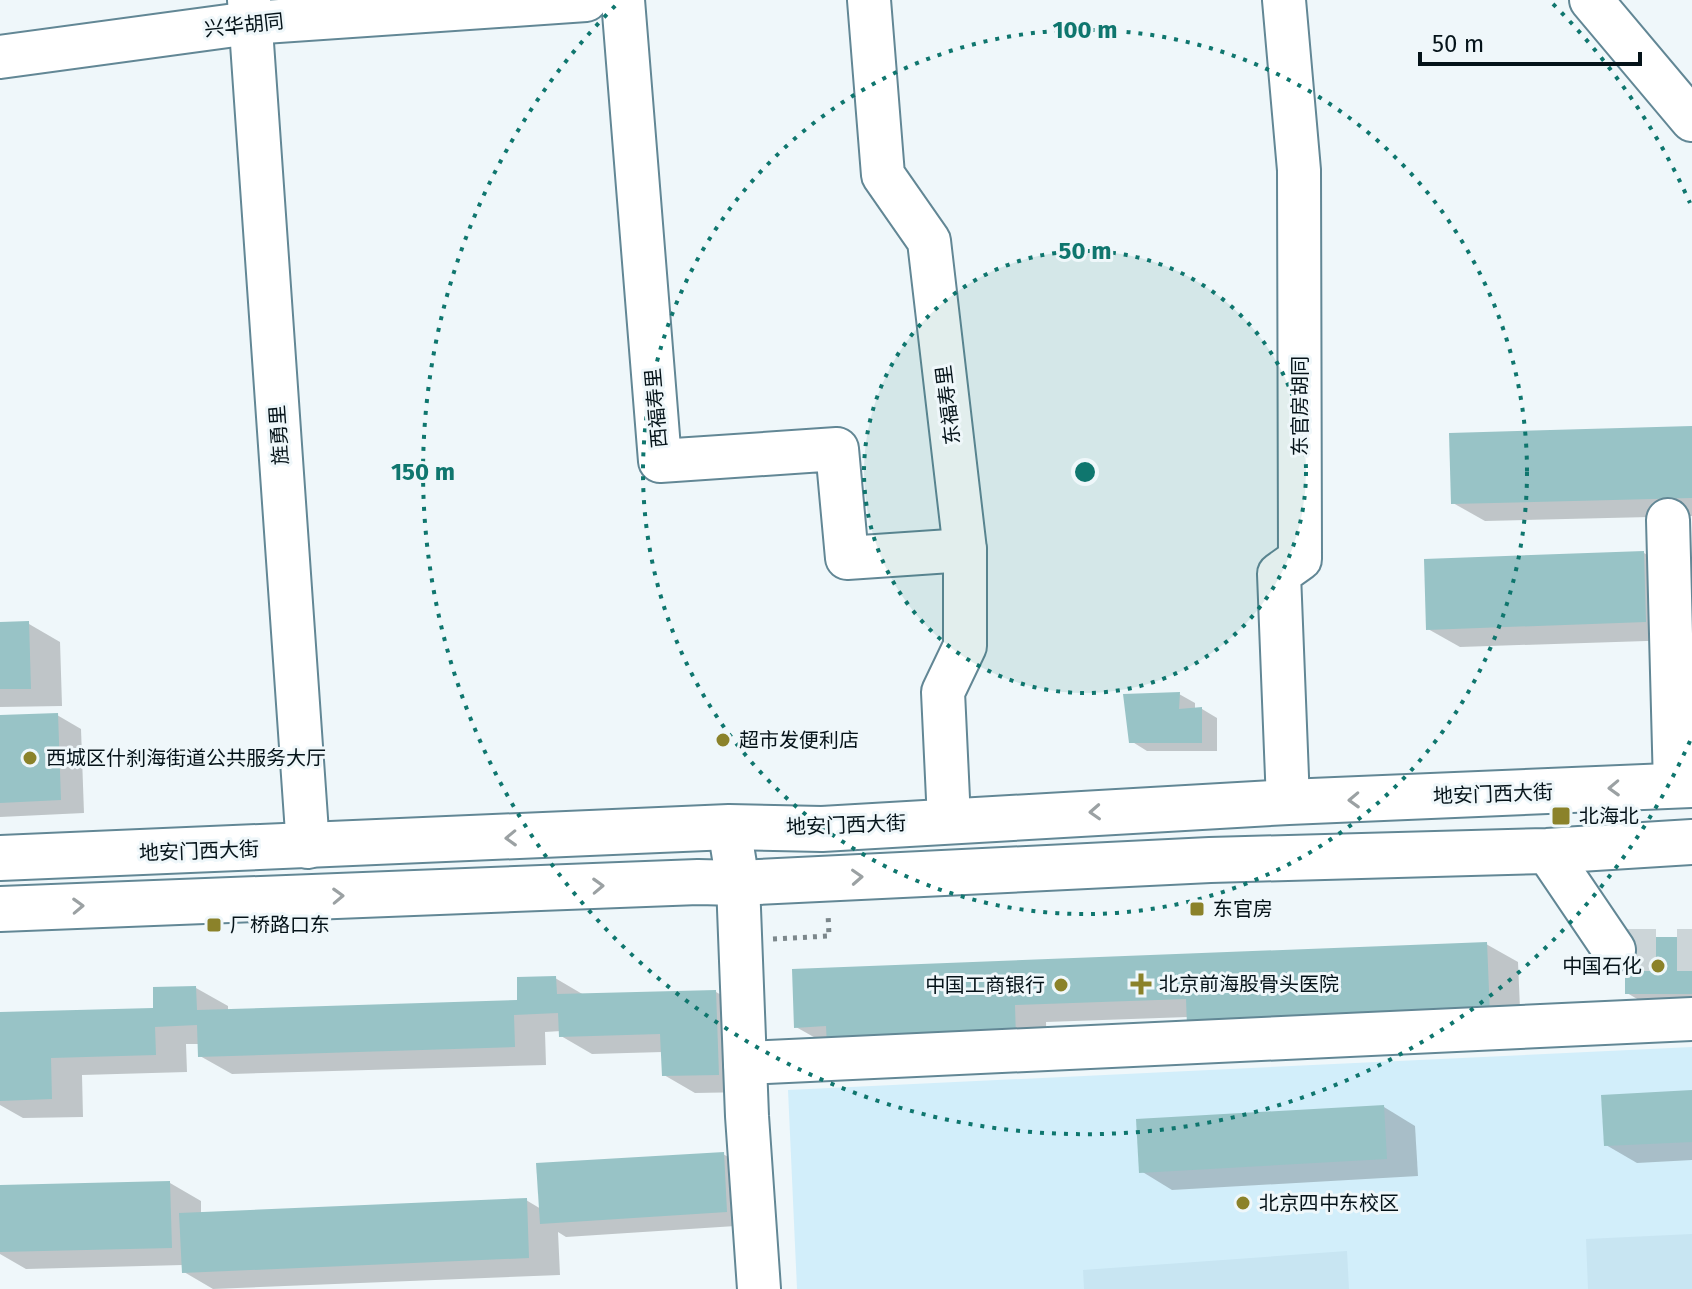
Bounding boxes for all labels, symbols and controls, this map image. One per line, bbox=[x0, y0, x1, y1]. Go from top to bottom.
street label: 兴华胡同 bbox=[203, 9, 285, 41]
text: 100 m bbox=[1052, 16, 1118, 44]
scale bar bbox=[1420, 16, 1640, 66]
text: 50 m bbox=[1432, 30, 1484, 58]
text: 50 m bbox=[1059, 237, 1111, 265]
street label: 东官房胡同 bbox=[1288, 356, 1312, 456]
street label: 东福寿里 bbox=[931, 364, 965, 446]
street label: 西福寿里 bbox=[641, 367, 671, 449]
street label: 旌勇里 bbox=[265, 404, 293, 466]
text: 150 m bbox=[391, 458, 455, 486]
centre of rings bbox=[1071, 458, 1099, 486]
place label: 超市发便利店 bbox=[739, 728, 859, 752]
marker: 超市发便利店 bbox=[714, 731, 732, 749]
place label: 西城区什刹海街道公共服务大厅 bbox=[46, 746, 326, 770]
marker: 西城区什刹海街道公共服务大厅 bbox=[21, 749, 39, 767]
street label: 地安门西大街 bbox=[1433, 780, 1553, 808]
one-way arrow bbox=[1607, 780, 1620, 797]
one-way arrow bbox=[1347, 791, 1360, 808]
one-way arrow bbox=[1088, 804, 1101, 821]
place label: 北海北 bbox=[1579, 804, 1639, 828]
marker: 北海北 bbox=[1550, 805, 1572, 827]
street label: 地安门西大街 bbox=[786, 811, 906, 839]
one-way arrow bbox=[504, 830, 517, 847]
street label: 地安门西大街 bbox=[139, 837, 259, 865]
one-way arrow bbox=[851, 869, 864, 886]
one-way arrow bbox=[592, 877, 605, 894]
one-way arrow bbox=[332, 888, 345, 905]
place label: 东官房 bbox=[1213, 897, 1273, 921]
one-way arrow bbox=[72, 898, 85, 915]
marker: 东官房 bbox=[1188, 900, 1206, 918]
place label: 厂桥路口东 bbox=[230, 913, 330, 937]
marker: 厂桥路口东 bbox=[205, 916, 223, 934]
place label: 中国石化 bbox=[1562, 954, 1642, 978]
marker: 中国石化 bbox=[1649, 957, 1667, 975]
place label: 北京前海股骨头医院 bbox=[1159, 972, 1339, 996]
place label: 中国工商银行 bbox=[925, 973, 1045, 997]
marker: 北京前海股骨头医院 bbox=[1130, 973, 1152, 995]
marker: 中国工商银行 bbox=[1052, 976, 1070, 994]
place label: 北京四中东校区 bbox=[1259, 1191, 1399, 1215]
marker: 北京四中东校区 bbox=[1234, 1194, 1252, 1212]

